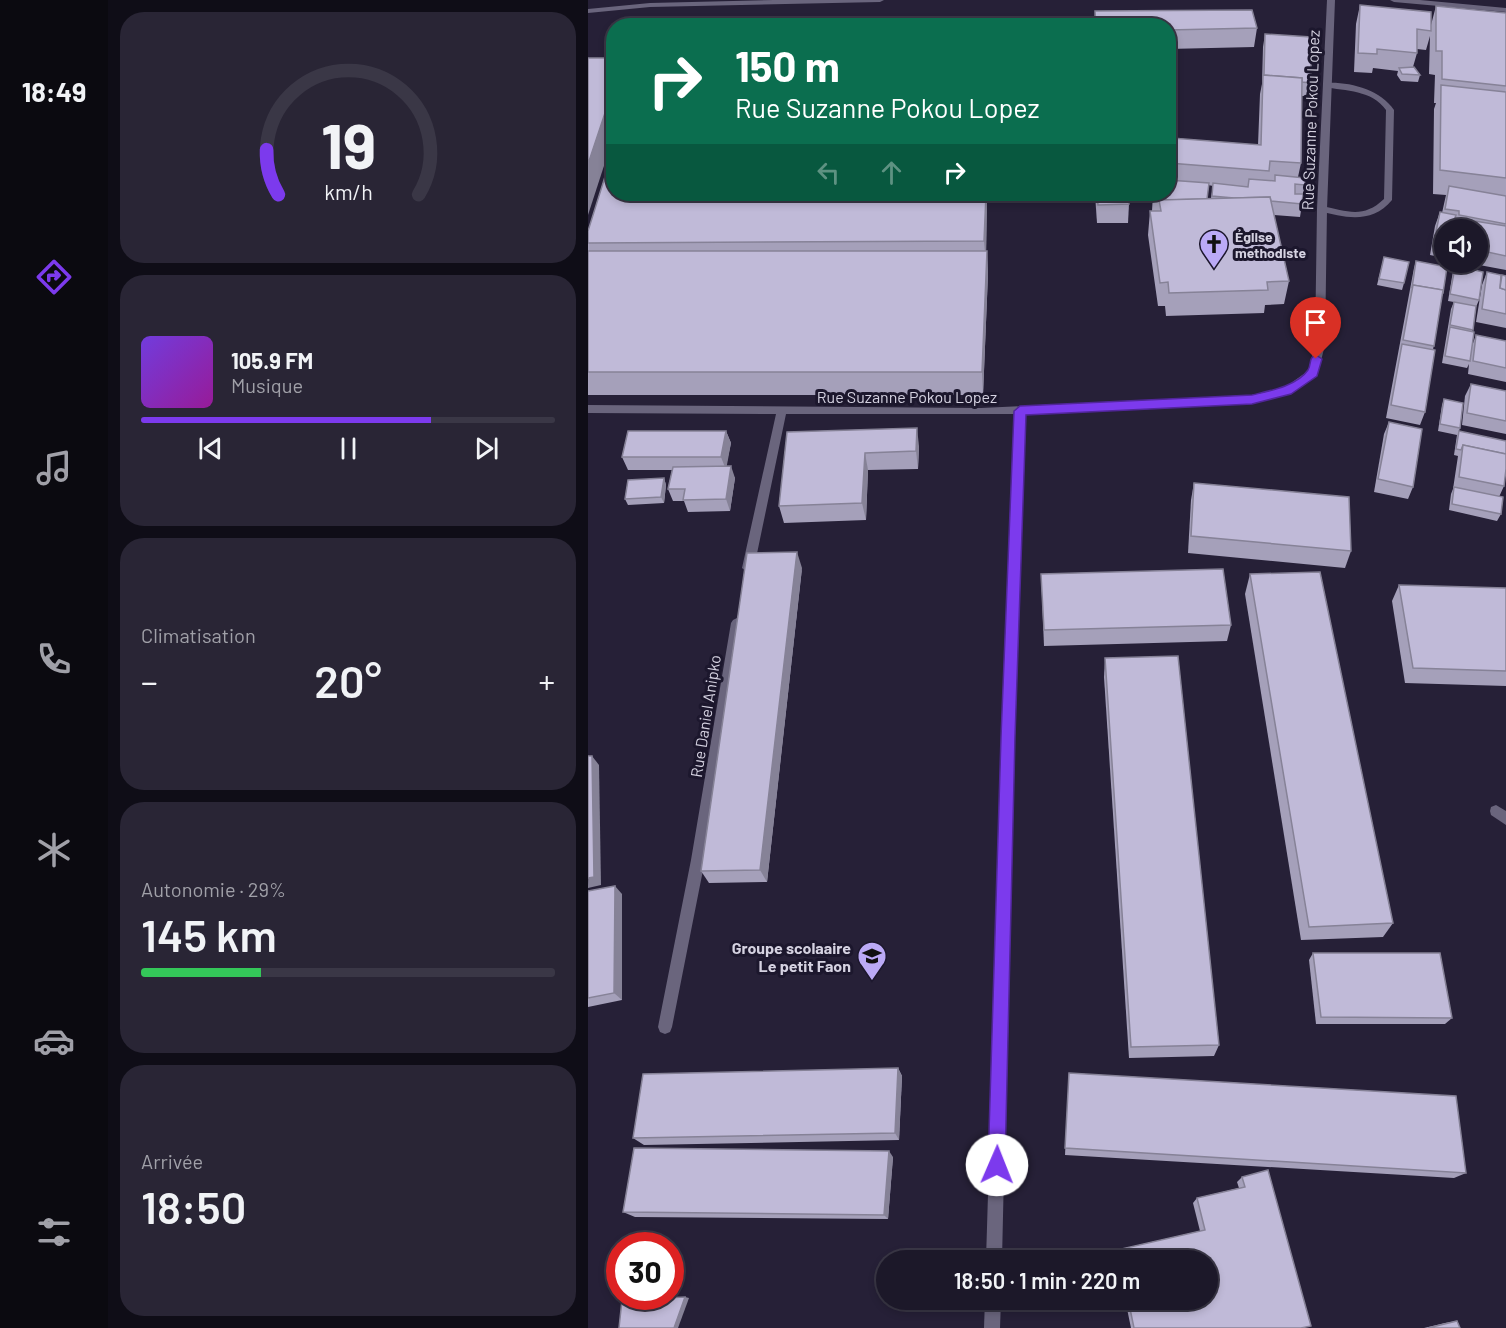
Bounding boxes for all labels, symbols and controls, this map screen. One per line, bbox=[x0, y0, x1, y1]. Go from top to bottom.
street label: Rue Suzanne Pokou Lopez bbox=[1297, 29, 1323, 211]
text: 150 m bbox=[735, 40, 840, 90]
icon: right bbox=[636, 42, 714, 120]
text: 18:49 bbox=[22, 75, 86, 107]
text: Rue Suzanne Pokou Lopez bbox=[735, 91, 1040, 123]
text: 19 bbox=[320, 107, 376, 181]
icon: left bbox=[812, 156, 845, 189]
icon: ahead bbox=[875, 156, 908, 189]
icon: right bbox=[938, 156, 971, 189]
text: km/h bbox=[324, 179, 372, 204]
map controls bbox=[1434, 219, 1488, 273]
button: sound bbox=[1434, 219, 1488, 273]
church icon: Église methodiste bbox=[1198, 228, 1230, 270]
place label: Église methodiste bbox=[1235, 228, 1307, 261]
icon: directions bbox=[33, 256, 75, 298]
pin bbox=[1290, 297, 1341, 359]
icon: arrive bbox=[1299, 306, 1332, 339]
text: 105.9 FM bbox=[231, 347, 313, 373]
text: Musique bbox=[231, 373, 303, 397]
street label: Rue Suzanne Pokou Lopez bbox=[817, 387, 997, 406]
icon: previous bbox=[194, 432, 227, 465]
icon: pause bbox=[332, 432, 365, 465]
icon: next bbox=[470, 432, 503, 465]
icon: music bbox=[33, 447, 75, 489]
text: Climatisation bbox=[141, 623, 256, 647]
icon: phone bbox=[33, 638, 75, 680]
text: 20° bbox=[314, 653, 382, 707]
street label: Rue Daniel Anipko bbox=[686, 653, 724, 779]
text: − bbox=[141, 661, 158, 701]
text: + bbox=[539, 661, 555, 701]
icon: climate bbox=[33, 829, 75, 871]
text: Autonomie · 29% bbox=[141, 877, 286, 901]
text: 145 km bbox=[141, 907, 277, 961]
place label: Groupe scolaaire Le petit Faon bbox=[732, 938, 851, 975]
school or university icon: Groupe scolaaire Le petit Faon bbox=[856, 940, 888, 982]
icon: car bbox=[33, 1020, 75, 1062]
position arrow bbox=[965, 1133, 1029, 1197]
text: Arrivée bbox=[141, 1149, 203, 1173]
text: 18:50 bbox=[141, 1179, 246, 1233]
icon: filters bbox=[33, 1211, 75, 1253]
speed limit sign: 30 bbox=[606, 1232, 684, 1310]
text: 18:50 · 1 min · 220 m bbox=[954, 1267, 1140, 1293]

